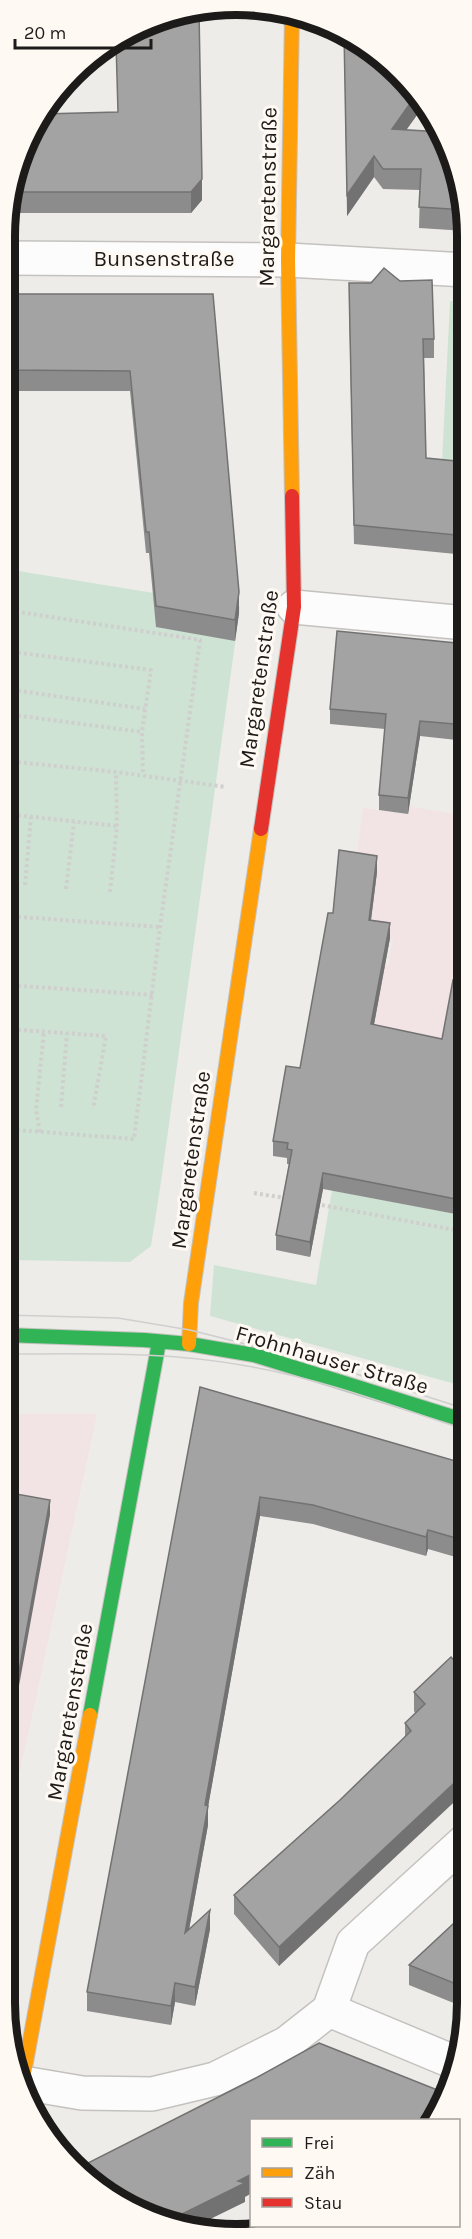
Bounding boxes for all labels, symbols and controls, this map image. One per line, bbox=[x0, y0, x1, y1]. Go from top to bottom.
scale bar bbox=[15, 12, 152, 50]
text: 20 m bbox=[24, 22, 66, 44]
street label: Margaretenstraße bbox=[253, 107, 283, 287]
street label: Bunsenstraße bbox=[93, 246, 235, 272]
street label: Margaretenstraße bbox=[234, 588, 284, 770]
street label: Margaretenstraße bbox=[166, 1069, 216, 1251]
street label: Frohnhauser Straße bbox=[233, 1320, 431, 1400]
street label: Margaretenstraße bbox=[42, 1621, 98, 1803]
legend bbox=[250, 2119, 460, 2227]
text: Frei bbox=[304, 2132, 335, 2154]
text: Zäh bbox=[304, 2162, 335, 2184]
text: Stau bbox=[304, 2192, 342, 2214]

